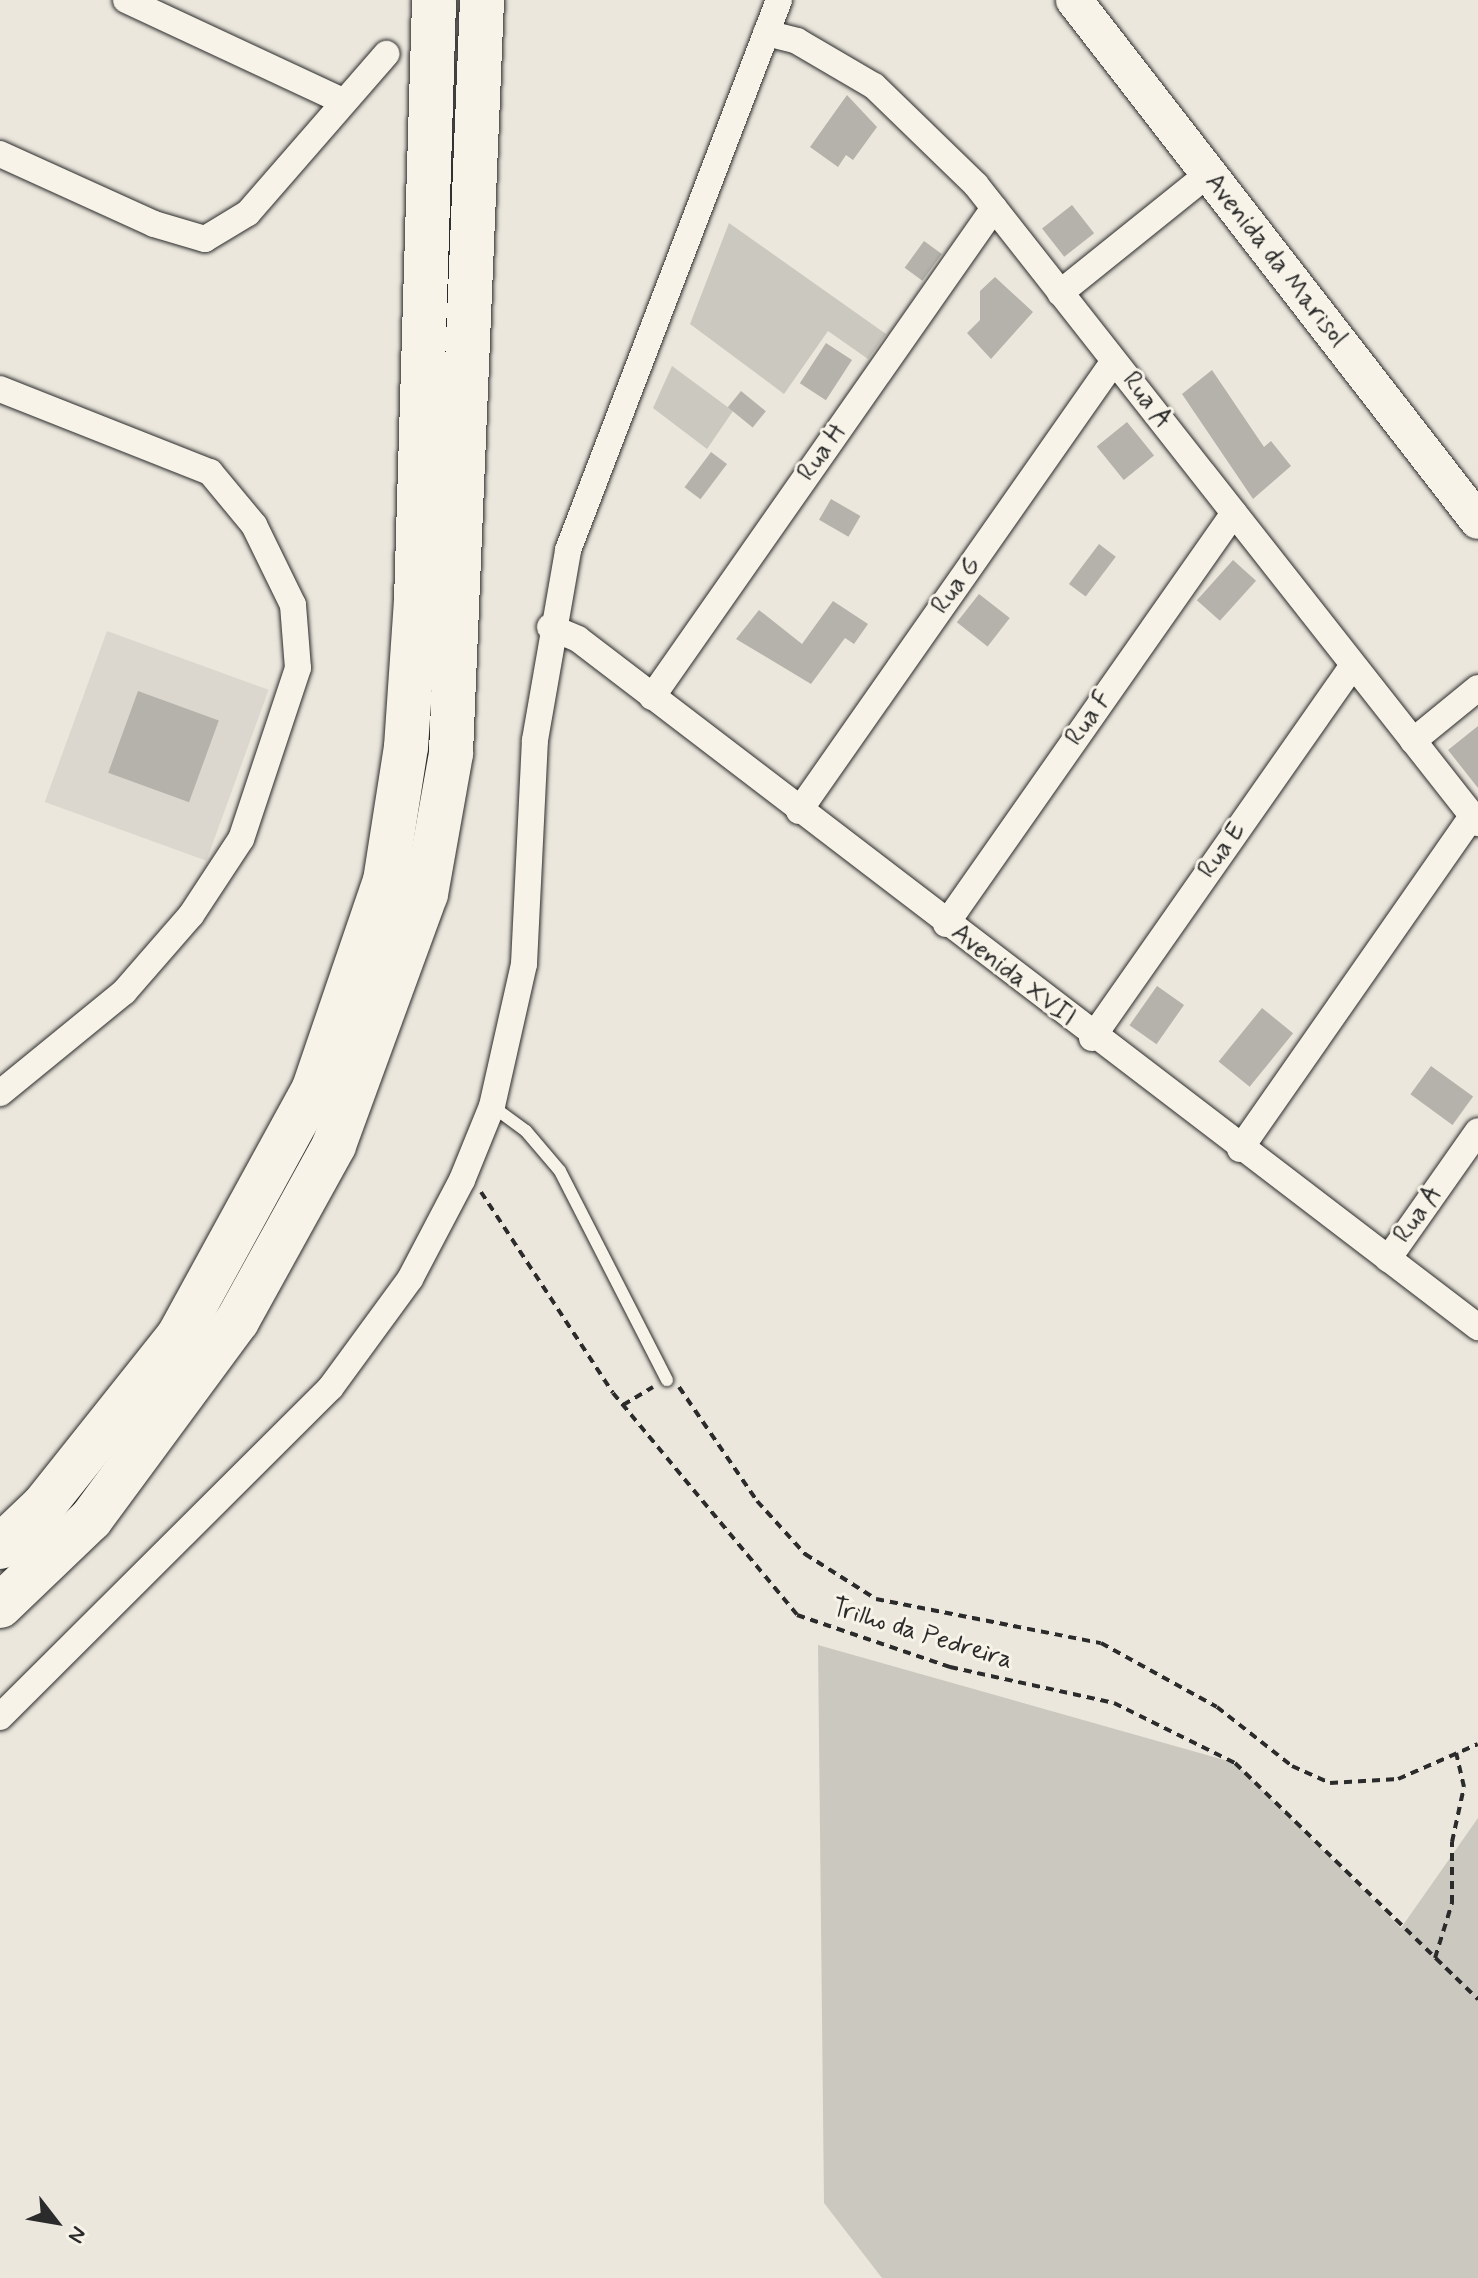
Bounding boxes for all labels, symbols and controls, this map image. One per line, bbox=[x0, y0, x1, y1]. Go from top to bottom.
street label: Avenida da Marisol bbox=[1199, 170, 1351, 352]
street label: Rua A bbox=[1114, 366, 1178, 436]
street label: Rua H bbox=[792, 418, 854, 488]
street label: Rua G bbox=[926, 551, 988, 621]
street label: Rua F bbox=[1060, 685, 1120, 753]
street label: Rua E bbox=[1192, 817, 1254, 885]
street label: Avenida XVII bbox=[942, 916, 1084, 1036]
street label: Rua A bbox=[1388, 1180, 1450, 1250]
street label: Trilho da Pedreira bbox=[828, 1593, 1016, 1677]
north arrow bbox=[16, 2182, 96, 2262]
text: N bbox=[61, 2221, 92, 2248]

